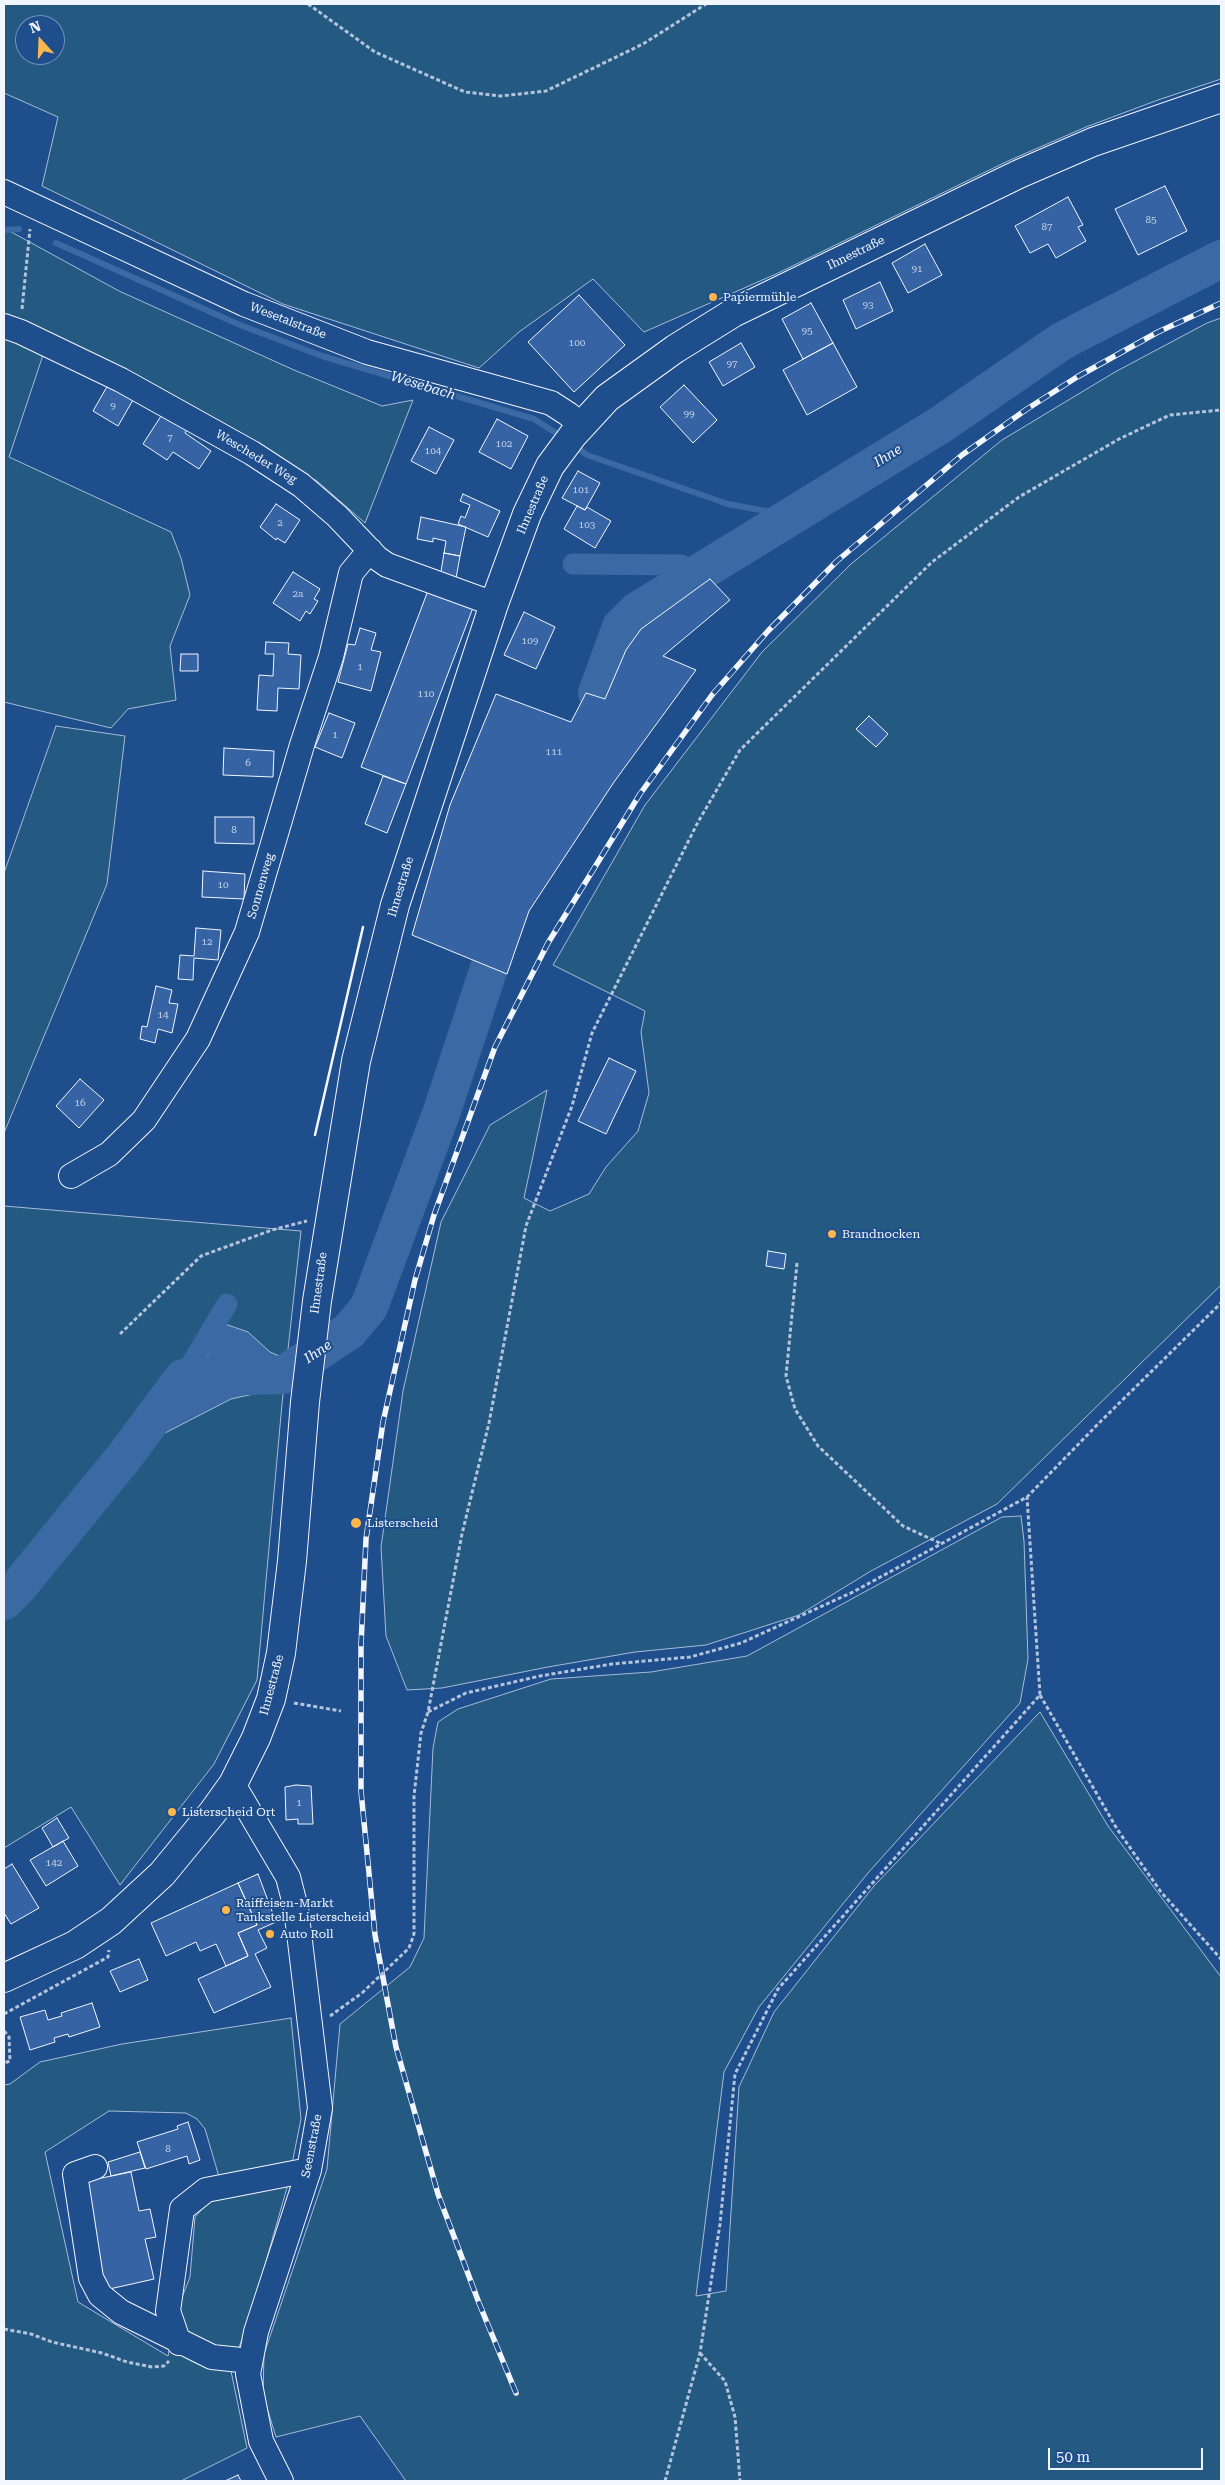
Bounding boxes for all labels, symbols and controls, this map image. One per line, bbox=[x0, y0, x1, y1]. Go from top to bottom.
north arrow bbox=[15, 15, 65, 65]
text: N bbox=[27, 17, 43, 36]
house number: 85 bbox=[1145, 214, 1157, 226]
house number: 87 bbox=[1041, 221, 1053, 233]
street label: Ihnestraße bbox=[825, 233, 887, 273]
house number: 91 bbox=[911, 263, 923, 275]
place label: Papiermühle bbox=[723, 290, 796, 304]
marker: Papiermühle bbox=[707, 291, 719, 303]
house number: 93 bbox=[862, 299, 874, 311]
street label: Wesetalstraße bbox=[248, 300, 328, 342]
house number: 95 bbox=[801, 325, 813, 337]
house number: 100 bbox=[569, 337, 585, 349]
house number: 97 bbox=[726, 358, 738, 370]
water label: Wesebach bbox=[388, 368, 458, 404]
house number: 9 bbox=[110, 400, 116, 412]
house number: 99 bbox=[683, 408, 695, 420]
street label: Wescheder Weg bbox=[213, 427, 299, 487]
house number: 7 bbox=[167, 432, 173, 444]
house number: 102 bbox=[496, 438, 512, 450]
water label: Ihne bbox=[871, 441, 905, 471]
house number: 104 bbox=[425, 445, 441, 457]
street label: Ihnestraße bbox=[514, 474, 552, 536]
house number: 101 bbox=[573, 484, 589, 496]
house number: 2 bbox=[277, 517, 283, 529]
house number: 103 bbox=[579, 519, 595, 531]
house number: 2a bbox=[292, 588, 304, 600]
house number: 109 bbox=[522, 635, 538, 647]
house number: 1 bbox=[357, 661, 363, 673]
house number: 110 bbox=[418, 688, 434, 700]
house number: 1 bbox=[332, 729, 338, 741]
house number: 111 bbox=[546, 746, 562, 758]
house number: 6 bbox=[245, 757, 251, 769]
house number: 8 bbox=[231, 824, 237, 836]
street label: Sonnenweg bbox=[245, 851, 277, 921]
street label: Ihnestraße bbox=[385, 855, 417, 919]
house number: 10 bbox=[217, 879, 229, 891]
house number: 12 bbox=[201, 936, 213, 948]
house number: 14 bbox=[157, 1009, 169, 1021]
house number: 16 bbox=[74, 1097, 86, 1109]
place label: Brandnocken bbox=[842, 1227, 920, 1241]
marker: Brandnocken bbox=[826, 1228, 838, 1240]
street label: Ihnestraße bbox=[308, 1251, 330, 1315]
water label: Ihne bbox=[301, 1337, 335, 1367]
marker: Listerscheid bbox=[349, 1516, 363, 1530]
place label: Listerscheid bbox=[367, 1516, 438, 1530]
street label: Ihnestraße bbox=[257, 1653, 287, 1717]
house number: 1 bbox=[296, 1797, 302, 1809]
place label: Listerscheid Ort bbox=[182, 1805, 275, 1819]
marker: Listerscheid Ort bbox=[166, 1806, 178, 1818]
house number: 142 bbox=[46, 1857, 62, 1869]
place label: Raiffeisen-Markt Tankstelle Listerscheid bbox=[236, 1896, 369, 1924]
marker: Raiffeisen-Markt Tankstelle Listerscheid bbox=[220, 1904, 232, 1916]
place label: Auto Roll bbox=[280, 1927, 333, 1941]
marker: Auto Roll bbox=[264, 1928, 276, 1940]
street label: Seenstraße bbox=[299, 2113, 325, 2179]
house number: 8 bbox=[165, 2143, 171, 2155]
scale bar bbox=[1050, 2438, 1205, 2470]
text: 50 m bbox=[1056, 2448, 1090, 2466]

